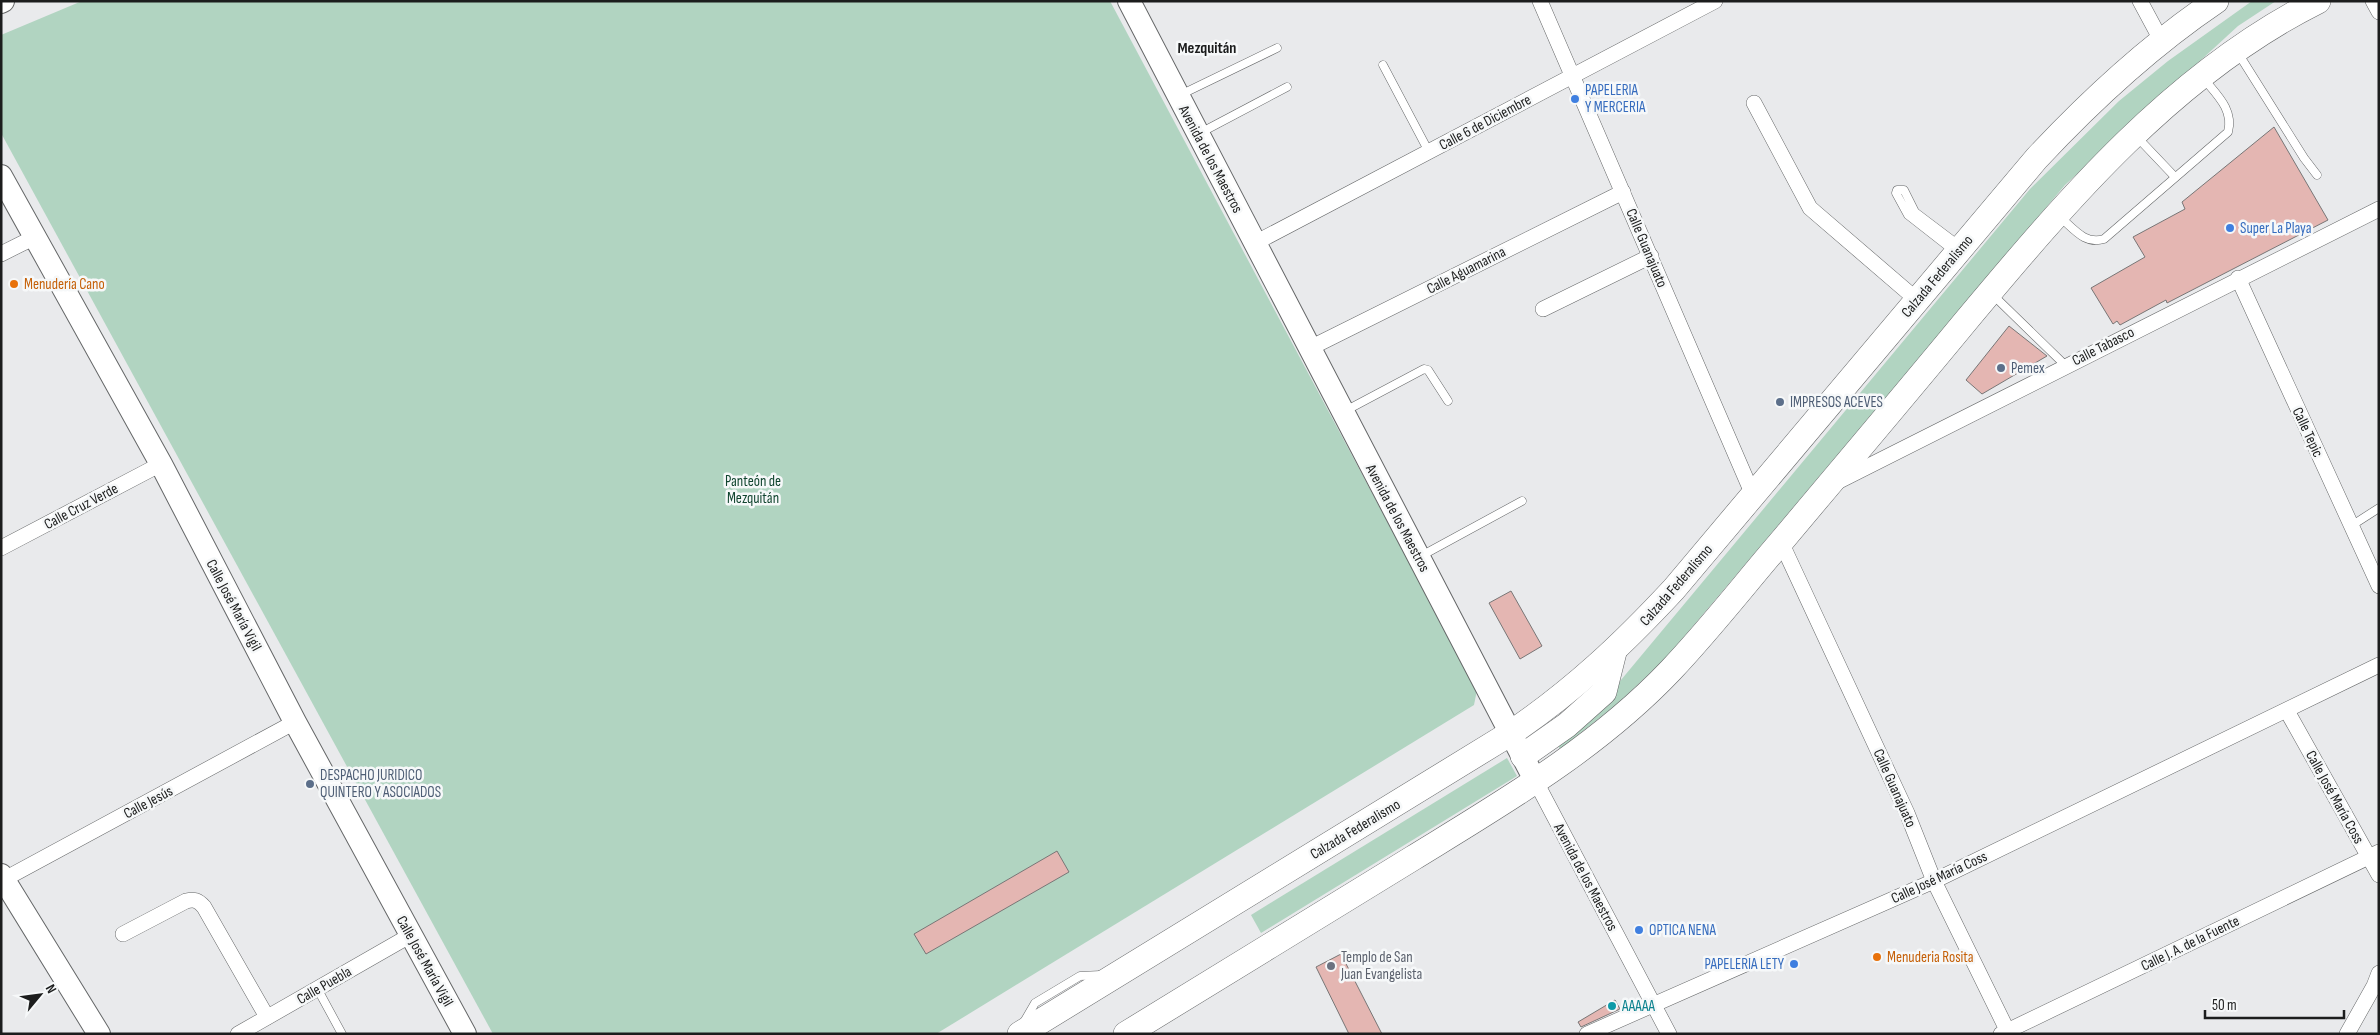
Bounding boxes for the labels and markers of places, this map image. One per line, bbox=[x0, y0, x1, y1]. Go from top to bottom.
place label: PAPELERIA Y MERCERIA bbox=[1585, 81, 1646, 117]
marker: PAPELERIA Y MERCERIA bbox=[1569, 93, 1581, 105]
place label: Super La Playa bbox=[2240, 219, 2312, 238]
marker: Super La Playa bbox=[2224, 222, 2236, 234]
place label: Menudería Cano bbox=[24, 275, 105, 294]
marker: Menudería Cano bbox=[8, 278, 20, 290]
place label: Pemex bbox=[2011, 359, 2045, 378]
marker: Pemex bbox=[1995, 362, 2007, 374]
place label: IMPRESOS ACEVES bbox=[1790, 393, 1883, 412]
marker: IMPRESOS ACEVES bbox=[1774, 396, 1786, 408]
place label: DESPACHO JURIDICO QUINTERO Y ASOCIADOS bbox=[320, 766, 441, 802]
marker: DESPACHO JURIDICO QUINTERO Y ASOCIADOS bbox=[304, 778, 316, 790]
place label: OPTICA NENA bbox=[1649, 921, 1716, 940]
marker: OPTICA NENA bbox=[1633, 924, 1645, 936]
place label: Templo de San Juan Evangelista bbox=[1340, 948, 1423, 984]
place label: Menuderia Rosita bbox=[1887, 948, 1974, 967]
marker: Menuderia Rosita bbox=[1871, 951, 1883, 963]
place label: PAPELERIA LETY bbox=[1705, 955, 1785, 974]
marker: PAPELERIA LETY bbox=[1788, 958, 1800, 970]
marker: Templo de San Juan Evangelista bbox=[1325, 960, 1337, 972]
place label: AAAAA bbox=[1621, 997, 1656, 1016]
marker: AAAAA bbox=[1606, 1000, 1618, 1012]

